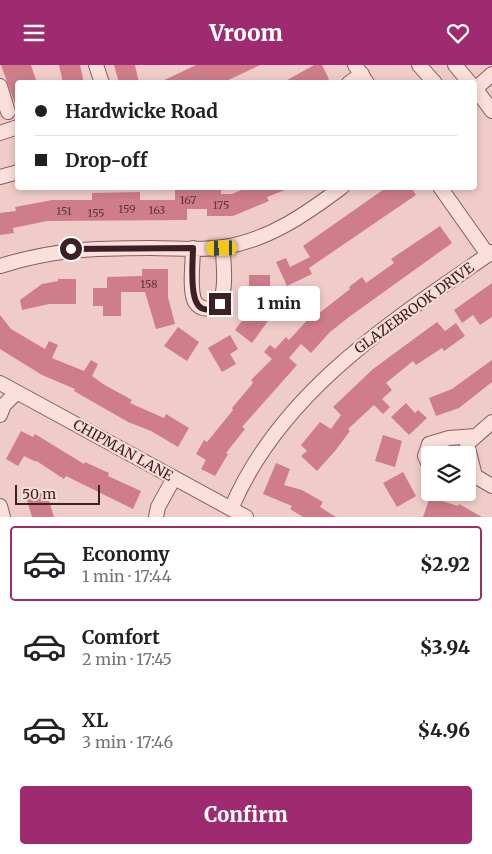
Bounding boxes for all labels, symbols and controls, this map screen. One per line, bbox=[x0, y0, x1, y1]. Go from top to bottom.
icon: menu bbox=[20, 19, 48, 47]
text: Vroom bbox=[209, 19, 283, 47]
icon: heart bbox=[444, 19, 472, 47]
text: Hardwicke Road bbox=[65, 99, 218, 123]
text: Drop-off bbox=[65, 148, 147, 172]
house number: 167 bbox=[180, 193, 196, 207]
house number: 175 bbox=[213, 198, 229, 212]
house number: 159 bbox=[118, 202, 136, 216]
house number: 163 bbox=[149, 203, 165, 217]
house number: 151 bbox=[56, 204, 72, 218]
house number: 155 bbox=[88, 206, 104, 220]
route start bbox=[60, 238, 82, 260]
car bbox=[206, 240, 237, 256]
street label: GLAZEBROOK DRIVE bbox=[351, 258, 477, 357]
house number: 158 bbox=[140, 277, 158, 291]
callout: 1 min bbox=[238, 287, 320, 321]
route end bbox=[209, 293, 231, 315]
text: 1 min bbox=[257, 293, 301, 313]
street label: CHIPMAN LANE bbox=[70, 415, 176, 485]
map controls bbox=[421, 446, 476, 501]
button: layers bbox=[421, 446, 476, 501]
scale bar bbox=[15, 482, 100, 505]
text: 50 m bbox=[22, 485, 56, 503]
icon: car bbox=[22, 541, 67, 586]
text: Economy bbox=[82, 542, 170, 566]
text: $2.92 bbox=[420, 552, 470, 576]
text: 1 min · 17:44 bbox=[82, 566, 172, 586]
icon: car bbox=[22, 624, 67, 669]
text: Comfort bbox=[82, 625, 160, 649]
text: $3.94 bbox=[420, 635, 470, 659]
text: 2 min · 17:45 bbox=[82, 649, 172, 669]
icon: car bbox=[22, 707, 67, 752]
text: XL bbox=[82, 708, 108, 732]
text: $4.96 bbox=[418, 718, 470, 742]
text: 3 min · 17:46 bbox=[82, 732, 173, 752]
button: Confirm bbox=[20, 786, 472, 844]

